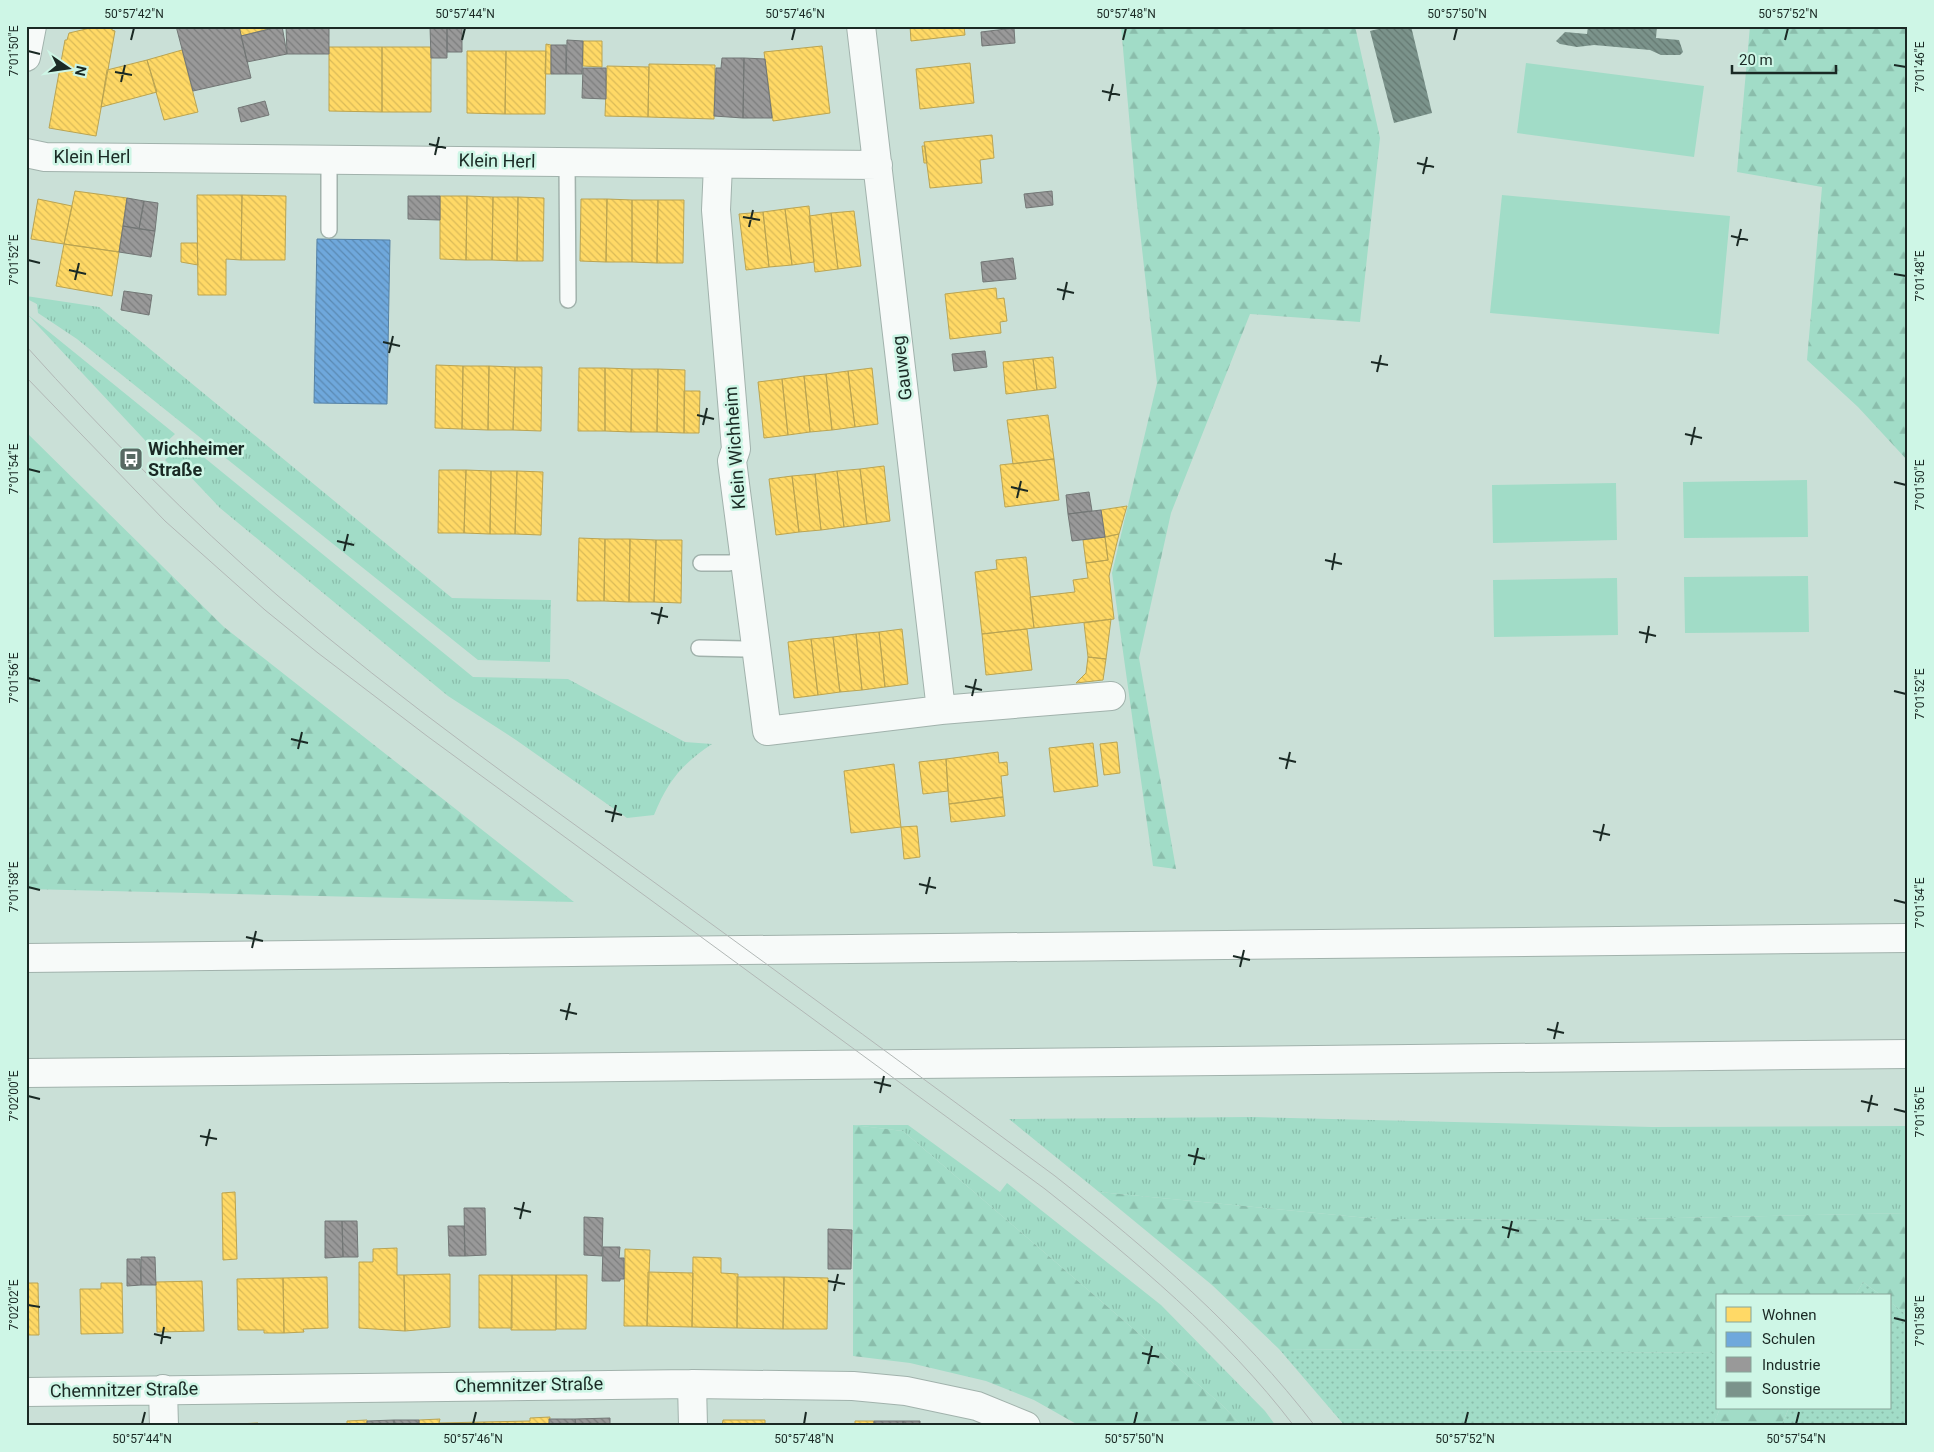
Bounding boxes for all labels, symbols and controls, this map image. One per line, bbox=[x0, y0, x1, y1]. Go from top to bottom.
text: 50°57'42"N bbox=[104, 7, 164, 21]
text: 50°57'44"N bbox=[435, 7, 495, 21]
text: 50°57'46"N bbox=[765, 7, 825, 21]
text: 50°57'48"N bbox=[1096, 7, 1156, 21]
text: 50°57'50"N bbox=[1427, 7, 1487, 21]
text: 50°57'52"N bbox=[1758, 7, 1818, 21]
text: 7°01'50"E bbox=[7, 25, 21, 76]
text: 7°01'46"E bbox=[1913, 41, 1927, 92]
north arrow bbox=[42, 42, 92, 92]
scale bar bbox=[1732, 42, 1835, 74]
text: 20 m bbox=[1739, 51, 1773, 69]
text: N bbox=[72, 64, 90, 78]
street label: Klein Herl bbox=[54, 146, 130, 167]
street label: Klein Herl bbox=[458, 149, 536, 172]
text: 7°01'52"E bbox=[7, 234, 21, 285]
text: 7°01'48"E bbox=[1913, 250, 1927, 301]
street label: Gauweg bbox=[887, 334, 916, 402]
street label: Klein Wichheim bbox=[720, 386, 749, 510]
place label: Wichheimer Straße bbox=[148, 438, 245, 480]
text: 7°01'54"E bbox=[7, 443, 21, 494]
bus stop icon: Wichheimer Straße bbox=[118, 446, 144, 472]
text: 7°01'50"E bbox=[1913, 459, 1927, 510]
text: 7°01'56"E bbox=[7, 652, 21, 703]
text: 7°01'52"E bbox=[1913, 668, 1927, 719]
text: 7°01'58"E bbox=[7, 861, 21, 912]
text: 7°01'54"E bbox=[1913, 877, 1927, 928]
text: 7°02'00"E bbox=[7, 1070, 21, 1121]
text: 7°01'56"E bbox=[1913, 1086, 1927, 1137]
text: 7°02'02"E bbox=[7, 1279, 21, 1330]
legend bbox=[1716, 1294, 1892, 1410]
text: 7°01'58"E bbox=[1913, 1295, 1927, 1346]
text: Wohnen bbox=[1762, 1306, 1816, 1324]
text: Schulen bbox=[1762, 1330, 1815, 1348]
text: Industrie bbox=[1762, 1356, 1820, 1374]
street label: Chemnitzer Straße bbox=[455, 1373, 603, 1396]
street label: Chemnitzer Straße bbox=[50, 1378, 198, 1401]
text: Sonstige bbox=[1762, 1380, 1820, 1398]
text: 50°57'44"N bbox=[112, 1432, 172, 1446]
text: 50°57'46"N bbox=[443, 1432, 503, 1446]
text: 50°57'48"N bbox=[774, 1432, 834, 1446]
text: 50°57'50"N bbox=[1104, 1432, 1164, 1446]
text: 50°57'52"N bbox=[1435, 1432, 1495, 1446]
text: 50°57'54"N bbox=[1766, 1432, 1826, 1446]

